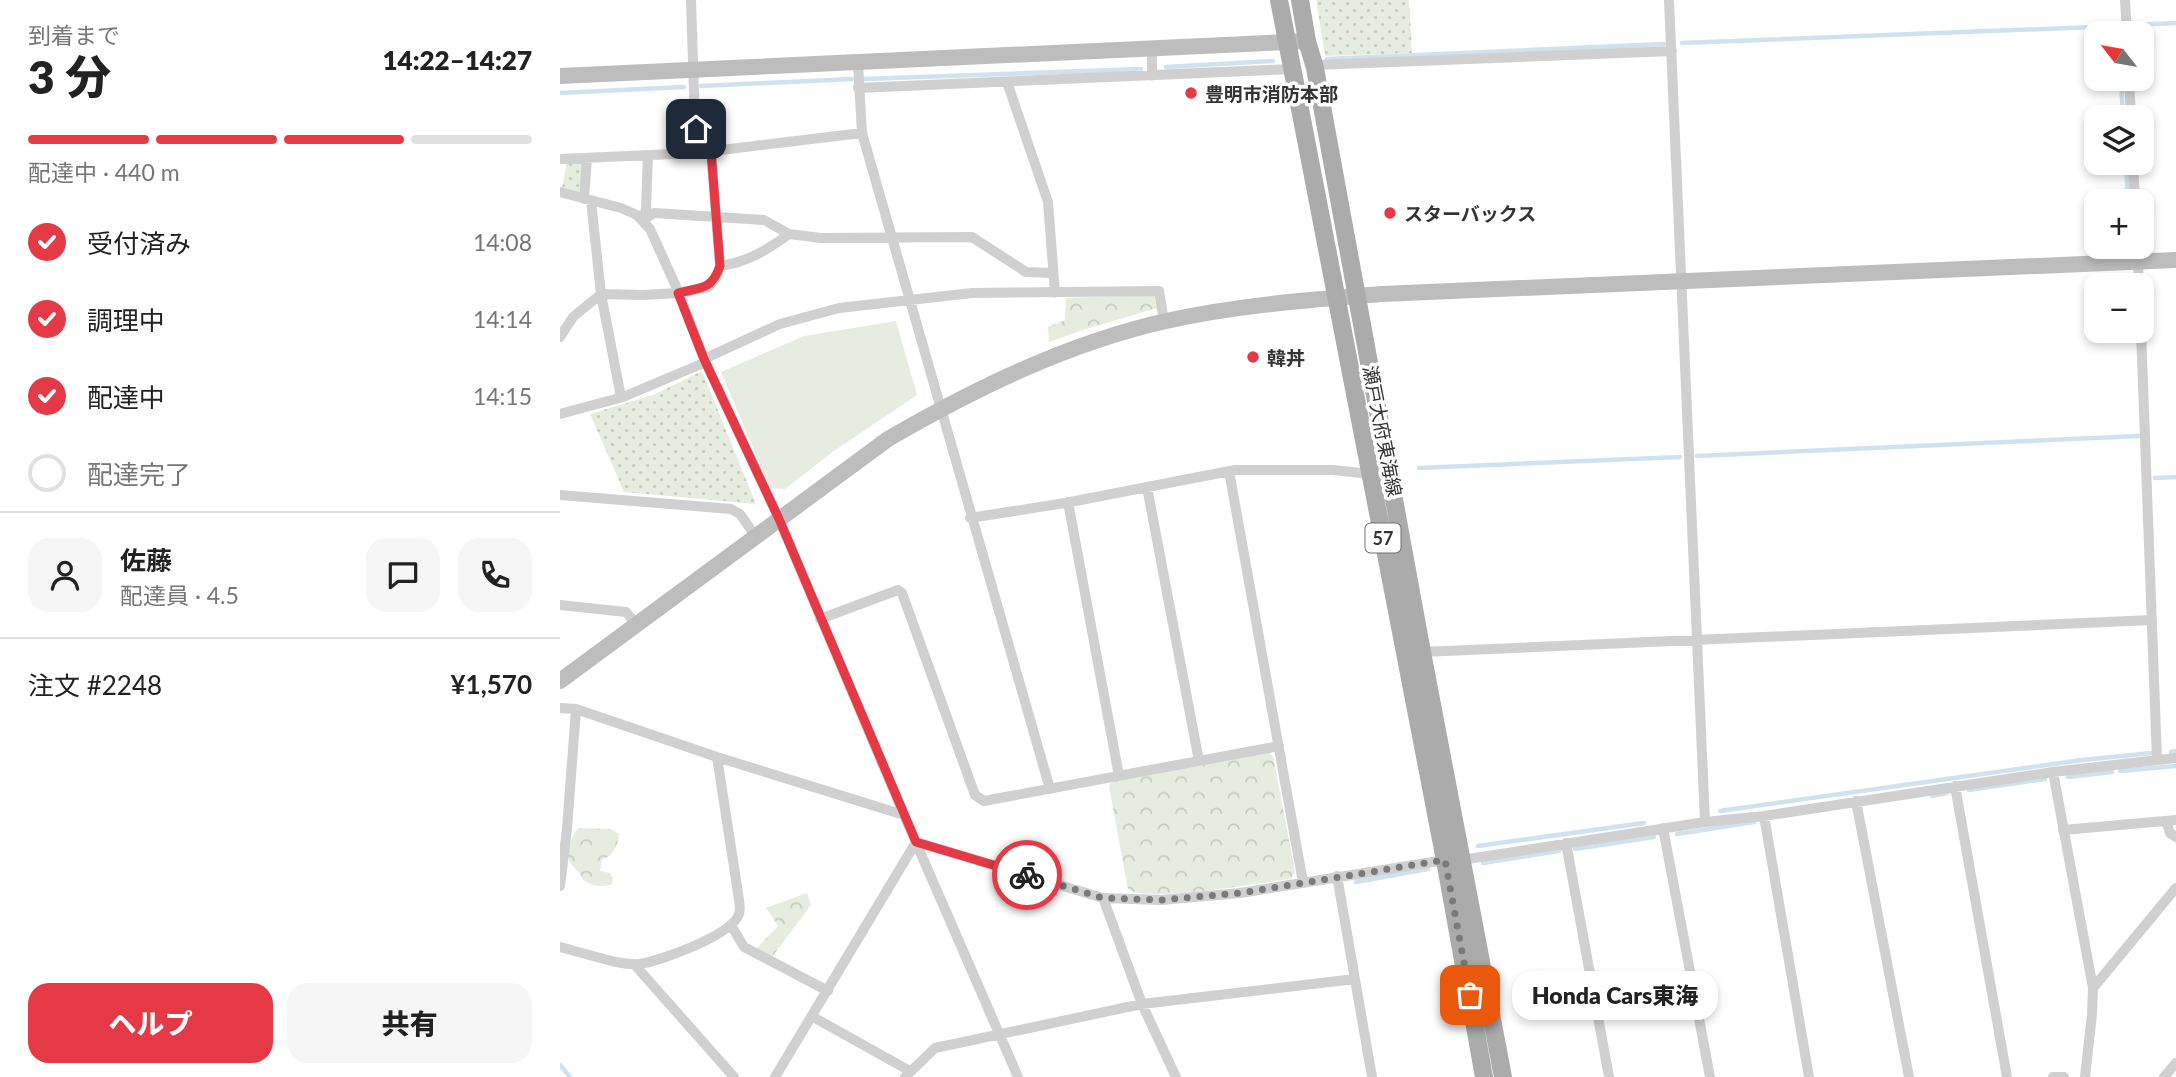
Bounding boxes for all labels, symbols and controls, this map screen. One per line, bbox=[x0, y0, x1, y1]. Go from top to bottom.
text: 到着まで bbox=[28, 21, 120, 49]
north arrow bbox=[2084, 21, 2154, 91]
map controls bbox=[2084, 21, 2154, 343]
text: 14:22–14:27 bbox=[382, 44, 532, 76]
text: 3 分 bbox=[28, 49, 111, 104]
place label: 豊明市消防本部 bbox=[1205, 82, 1338, 105]
marker: 豊明市消防本部 bbox=[1183, 85, 1199, 101]
pin bbox=[666, 99, 726, 159]
button: layers bbox=[2084, 105, 2154, 175]
icon: home bbox=[677, 110, 715, 148]
text: 配達中 · 440 m bbox=[28, 158, 180, 186]
button: + bbox=[2084, 189, 2154, 259]
place label: スターバックス bbox=[1404, 202, 1536, 225]
marker: スターバックス bbox=[1382, 205, 1398, 221]
icon: check bbox=[28, 223, 66, 261]
text: 受付済み bbox=[87, 227, 191, 259]
text: 14:08 bbox=[473, 228, 532, 256]
button: − bbox=[2084, 273, 2154, 343]
icon: check bbox=[28, 300, 66, 338]
text: 調理中 bbox=[87, 304, 165, 336]
text: 14:14 bbox=[473, 305, 532, 333]
place label: 韓丼 bbox=[1267, 346, 1305, 369]
marker: 韓丼 bbox=[1245, 349, 1261, 365]
street label: 瀬戸大府東海線 bbox=[1359, 364, 1407, 498]
icon: check bbox=[28, 377, 66, 415]
text: 配達中 bbox=[87, 381, 165, 413]
text: 14:15 bbox=[473, 382, 532, 410]
text: 配達完了 bbox=[87, 458, 191, 490]
road number: 57 bbox=[1366, 524, 1400, 552]
button: person bbox=[28, 538, 102, 612]
button: chat bbox=[366, 538, 440, 612]
button: phone bbox=[458, 538, 532, 612]
text: 佐藤 bbox=[120, 544, 172, 576]
text: 配達員 · 4.5 bbox=[120, 581, 239, 609]
text: ¥1,570 bbox=[451, 668, 532, 700]
text: 注文 #2248 bbox=[28, 669, 162, 701]
courier bbox=[992, 840, 1062, 910]
icon: bike bbox=[1008, 856, 1046, 894]
pin bbox=[1440, 965, 1500, 1025]
callout: Honda Cars東海 bbox=[1512, 970, 1718, 1020]
icon: bag bbox=[1451, 976, 1489, 1014]
text: Honda Cars東海 bbox=[1532, 981, 1698, 1009]
button: ヘルプ bbox=[28, 983, 273, 1063]
button: 共有 bbox=[287, 983, 532, 1063]

